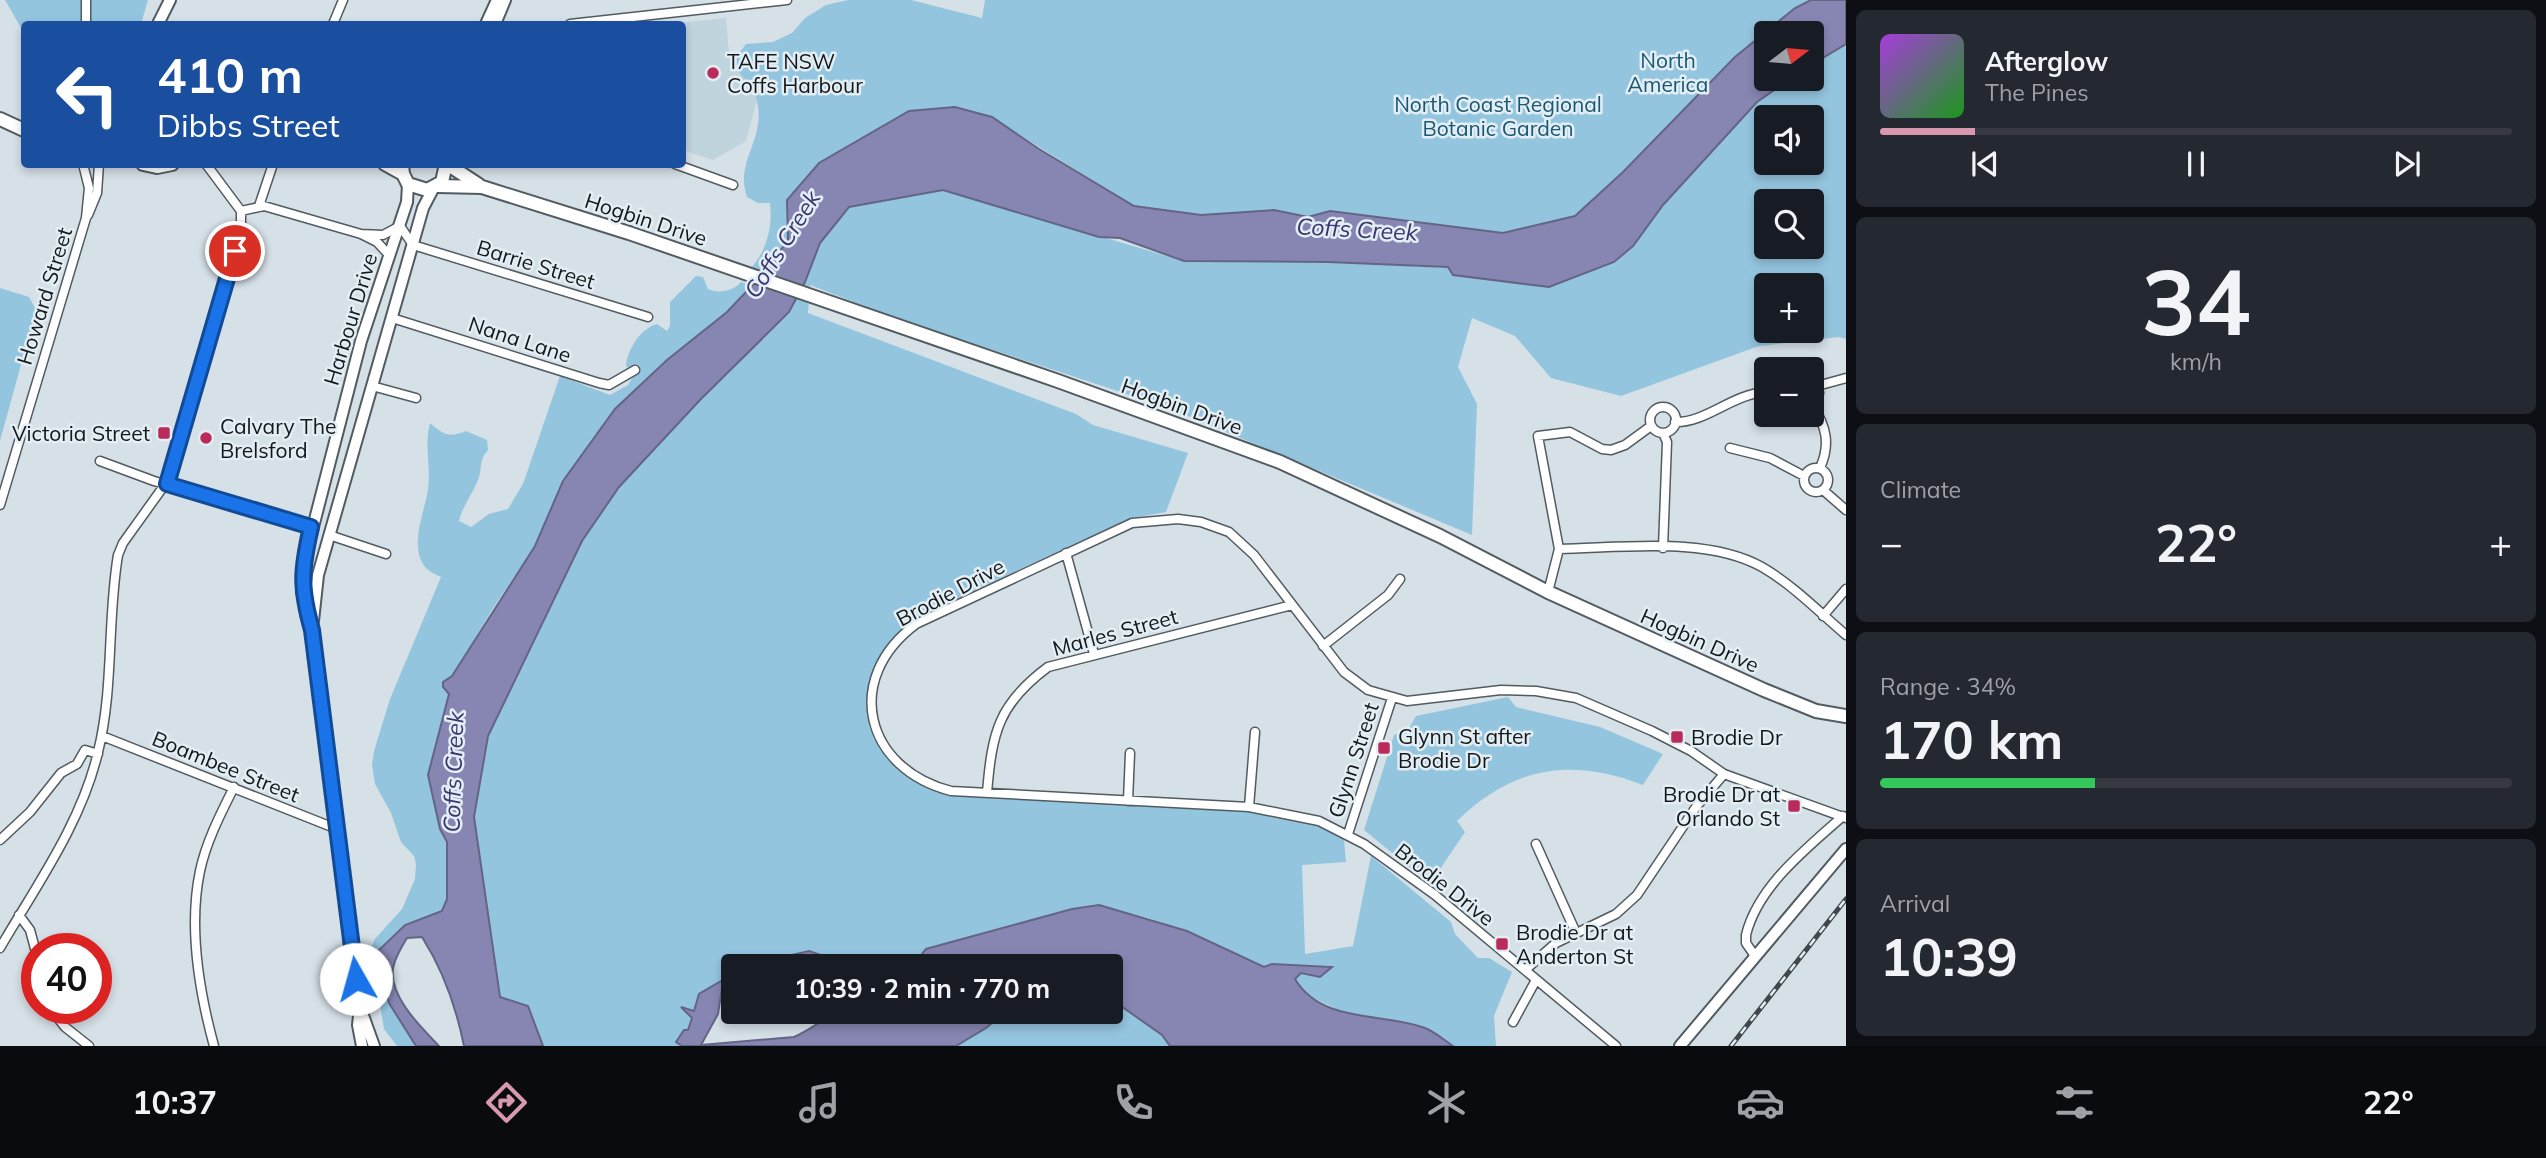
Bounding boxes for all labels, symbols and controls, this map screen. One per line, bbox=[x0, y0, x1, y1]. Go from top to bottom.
north arrow bbox=[1754, 21, 1824, 91]
map controls bbox=[1754, 21, 1824, 427]
text: 410 m bbox=[157, 44, 303, 105]
text: Afterglow bbox=[1985, 45, 2108, 78]
park label: North America bbox=[1628, 47, 1708, 97]
place label: TAFE NSW Coffs Harbour bbox=[727, 48, 863, 98]
icon: left bbox=[42, 49, 133, 140]
marker: TAFE NSW Coffs Harbour bbox=[705, 65, 721, 81]
text: The Pines bbox=[1985, 78, 2089, 107]
park label: North Coast Regional Botanic Garden bbox=[1394, 91, 1602, 141]
text: Dibbs Street bbox=[157, 105, 340, 145]
button: sound bbox=[1754, 105, 1824, 175]
icon: previous bbox=[1966, 145, 2004, 183]
icon: pause bbox=[2177, 145, 2215, 183]
icon: next bbox=[2388, 145, 2426, 183]
water label: Coffs Creek bbox=[738, 184, 827, 303]
street label: Hogbin Drive bbox=[582, 187, 710, 251]
button: search bbox=[1754, 189, 1824, 259]
water label: Coffs Creek bbox=[1296, 211, 1419, 247]
pin bbox=[205, 221, 265, 281]
street label: Howard Street bbox=[11, 224, 77, 368]
icon: arrive bbox=[216, 232, 254, 270]
street label: Barrie Street bbox=[474, 234, 598, 294]
text: 34 bbox=[2141, 244, 2251, 358]
street label: Harbour Drive bbox=[318, 250, 382, 388]
button: + bbox=[1754, 273, 1824, 343]
street label: Nana Lane bbox=[465, 310, 575, 368]
text: km/h bbox=[2170, 347, 2222, 376]
button: − bbox=[1754, 357, 1824, 427]
street label: Hogbin Drive bbox=[1118, 372, 1246, 440]
place label: Calvary The Brelsford bbox=[220, 413, 336, 463]
place label: Victoria Street bbox=[12, 420, 150, 446]
marker: Victoria Street bbox=[156, 425, 172, 441]
marker: Calvary The Brelsford bbox=[198, 430, 214, 446]
text: Climate bbox=[1880, 475, 1961, 504]
text: 22° bbox=[2155, 510, 2237, 575]
text: − bbox=[1880, 519, 1903, 567]
text: + bbox=[2489, 519, 2512, 567]
street label: Brodie Drive bbox=[891, 553, 1009, 631]
street label: Hogbin Drive bbox=[1637, 602, 1763, 678]
street label: Marles Street bbox=[1050, 603, 1180, 661]
text: Range · 34% bbox=[1880, 672, 2016, 701]
street label: Glynn Street bbox=[1322, 699, 1384, 821]
text: 170 km bbox=[1880, 707, 2063, 772]
water label: Coffs Creek bbox=[436, 710, 470, 833]
place label: Glynn St after Brodie Dr bbox=[1398, 723, 1531, 773]
place label: Brodie Dr bbox=[1691, 724, 1783, 750]
street label: Boambee Street bbox=[149, 725, 303, 807]
marker: Brodie Dr bbox=[1669, 729, 1685, 745]
marker: Glynn St after Brodie Dr bbox=[1376, 740, 1392, 756]
place label: Brodie Dr at Orlando St bbox=[1663, 781, 1780, 831]
marker: Brodie Dr at Orlando St bbox=[1786, 798, 1802, 814]
street label: Brodie Drive bbox=[1390, 837, 1500, 931]
text: Arrival bbox=[1880, 889, 1950, 918]
place label: Brodie Dr at Anderton St bbox=[1516, 919, 1633, 969]
text: 10:39 bbox=[1880, 924, 2018, 989]
speed limit sign: 40 bbox=[21, 933, 112, 1024]
marker: Brodie Dr at Anderton St bbox=[1494, 936, 1510, 952]
position arrow bbox=[319, 942, 393, 1016]
text: 10:39 · 2 min · 770 m bbox=[794, 972, 1050, 1005]
icon: directions bbox=[482, 1078, 531, 1127]
icon: music bbox=[795, 1078, 844, 1127]
icon: phone bbox=[1109, 1078, 1158, 1127]
icon: climate bbox=[1422, 1078, 1471, 1127]
icon: car bbox=[1736, 1078, 1785, 1127]
icon: filters bbox=[2050, 1078, 2099, 1127]
text: 10:37 bbox=[132, 1082, 217, 1122]
text: 22° bbox=[2363, 1082, 2414, 1122]

